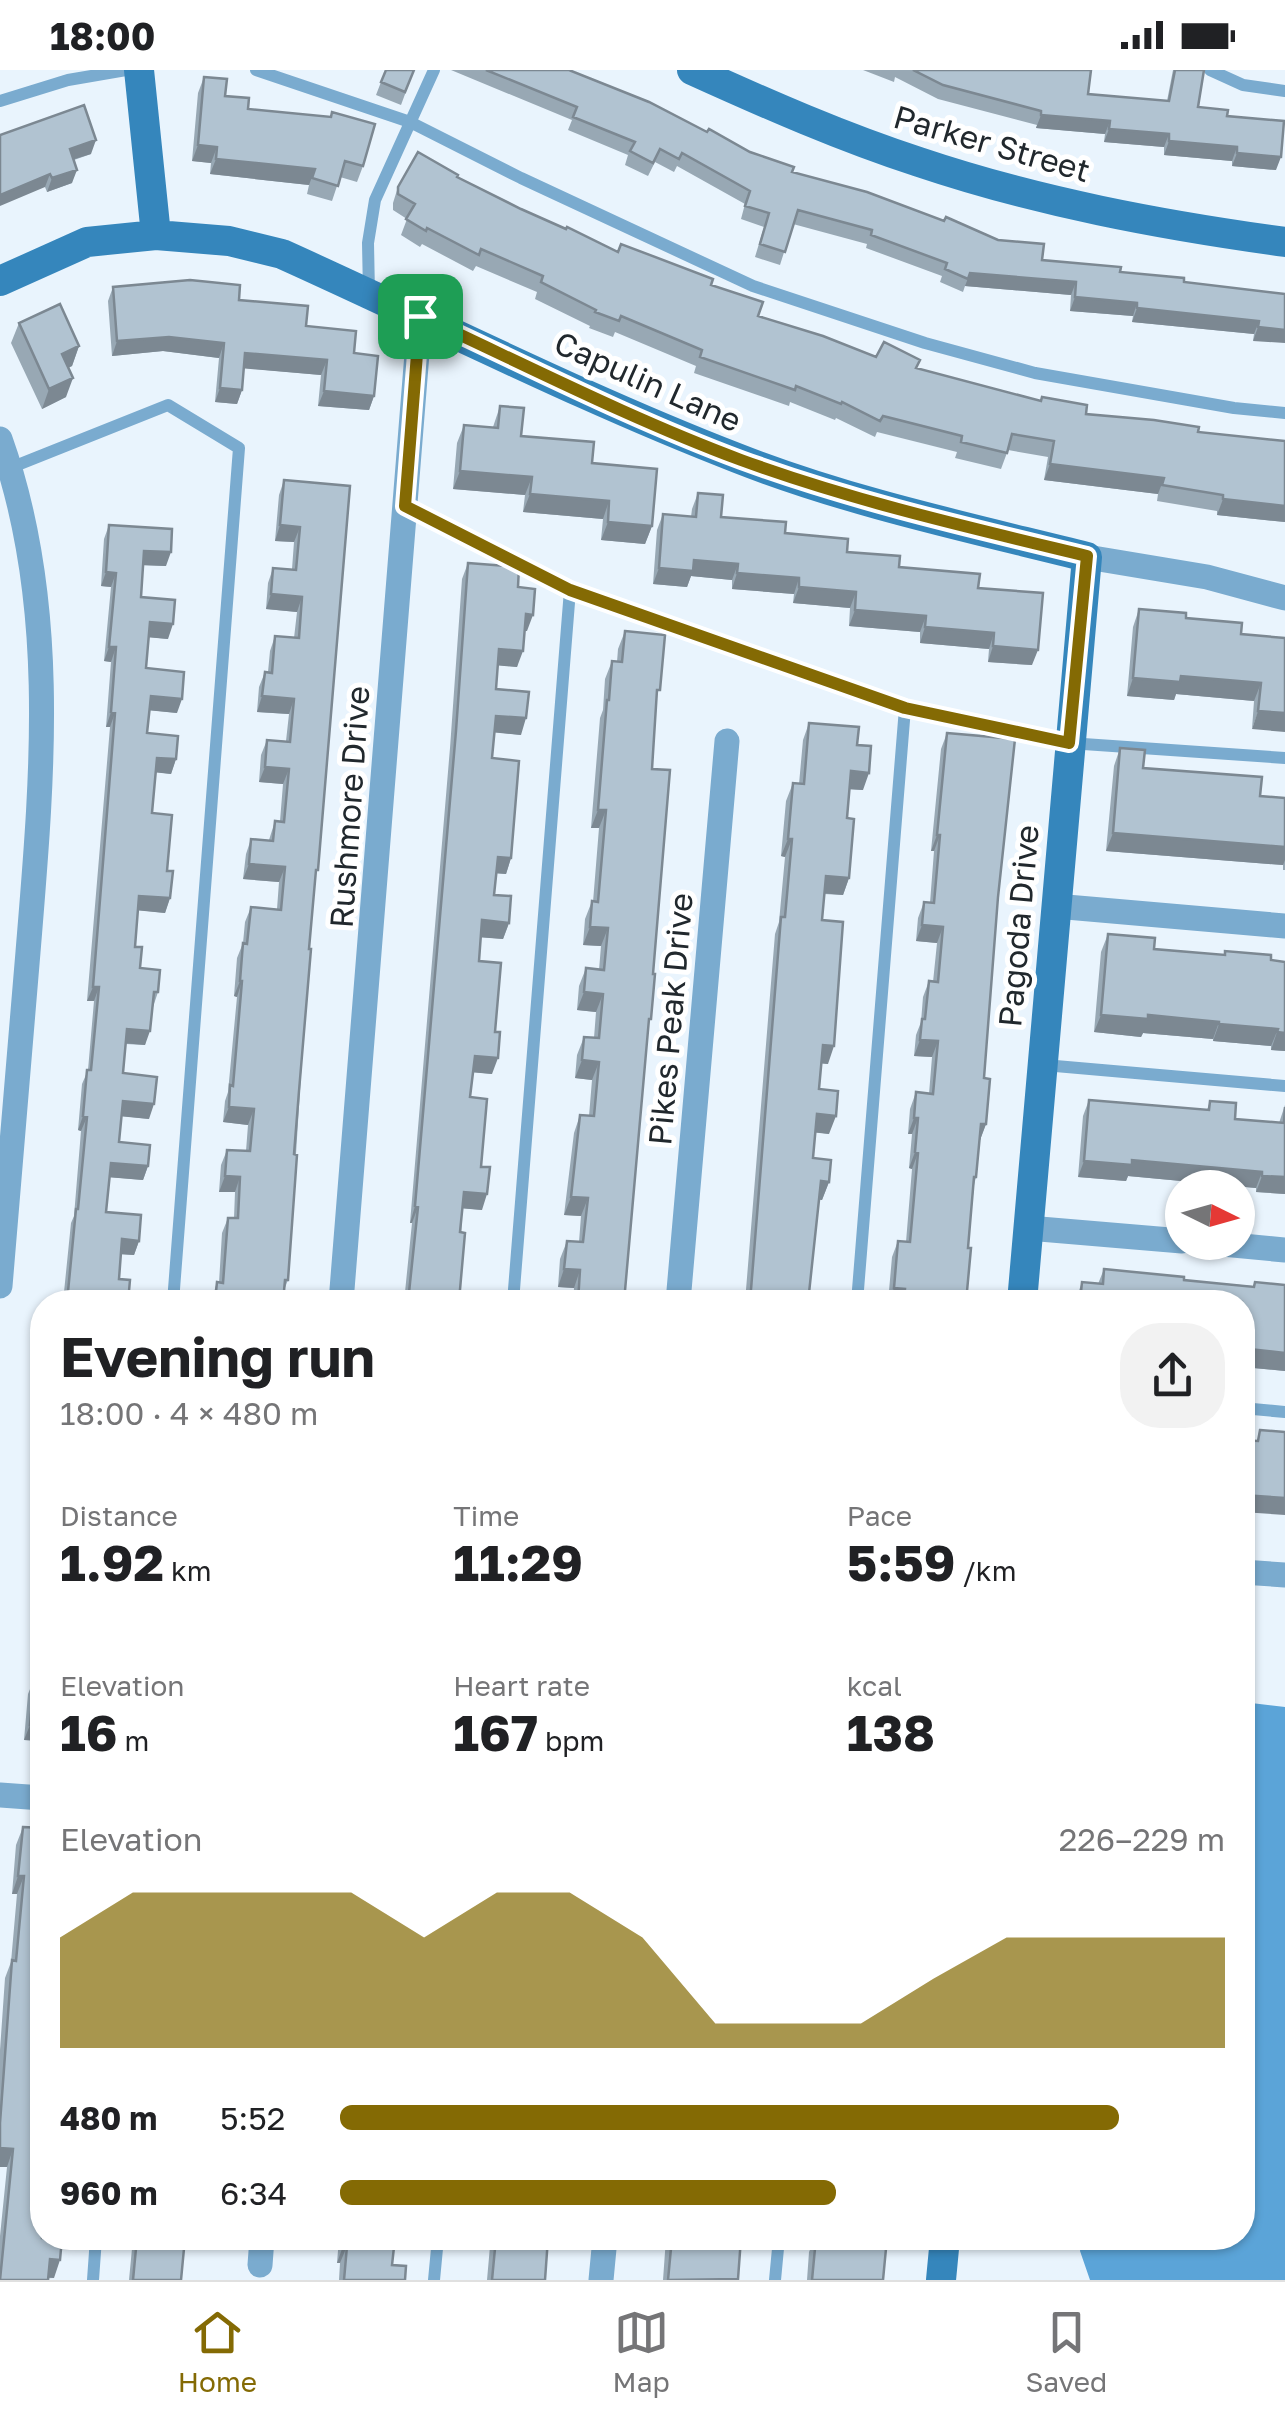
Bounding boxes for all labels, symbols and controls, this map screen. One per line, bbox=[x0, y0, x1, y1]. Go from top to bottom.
text: 18:00 bbox=[50, 13, 155, 58]
street label: Parker Street bbox=[889, 97, 1095, 189]
pin bbox=[378, 274, 463, 359]
icon: arrive bbox=[393, 289, 448, 344]
street label: Capulin Lane bbox=[549, 323, 747, 439]
street label: Rushmore Drive bbox=[322, 685, 376, 929]
street label: Pagoda Drive bbox=[990, 823, 1046, 1029]
street label: Pikes Peak Drive bbox=[640, 891, 700, 1147]
north arrow bbox=[1165, 1170, 1255, 1260]
map controls bbox=[1165, 1170, 1255, 1260]
text: Evening run bbox=[60, 1323, 375, 1389]
button: share bbox=[1120, 1323, 1225, 1428]
text: 18:00 · 4 × 480 m bbox=[60, 1394, 318, 1432]
text: Distance bbox=[60, 1499, 178, 1532]
text: Time bbox=[453, 1499, 519, 1532]
text: Pace bbox=[847, 1499, 912, 1532]
text: 1.92 bbox=[60, 1532, 164, 1592]
text: 11:29 bbox=[453, 1532, 583, 1592]
text: 5:59 bbox=[847, 1532, 955, 1592]
text: km bbox=[164, 1554, 212, 1587]
text: /km bbox=[955, 1554, 1016, 1587]
text: Elevation bbox=[60, 1669, 185, 1702]
text: Heart rate bbox=[453, 1669, 590, 1702]
text: kcal bbox=[847, 1669, 902, 1702]
text: 16 bbox=[60, 1702, 118, 1762]
text: 167 bbox=[453, 1702, 538, 1762]
text: 138 bbox=[847, 1702, 935, 1762]
text: m bbox=[118, 1724, 149, 1757]
text: bpm bbox=[538, 1724, 604, 1757]
text: Elevation bbox=[60, 1820, 202, 1858]
text: 226–229 m bbox=[1059, 1820, 1225, 1858]
text: 480 m bbox=[60, 2099, 157, 2137]
text: 5:52 bbox=[220, 2099, 285, 2137]
text: 960 m bbox=[60, 2174, 157, 2212]
text: 6:34 bbox=[220, 2174, 287, 2212]
tab: Home bbox=[178, 2305, 257, 2398]
tab: Map bbox=[613, 2305, 670, 2398]
tab: Saved bbox=[1025, 2305, 1107, 2398]

